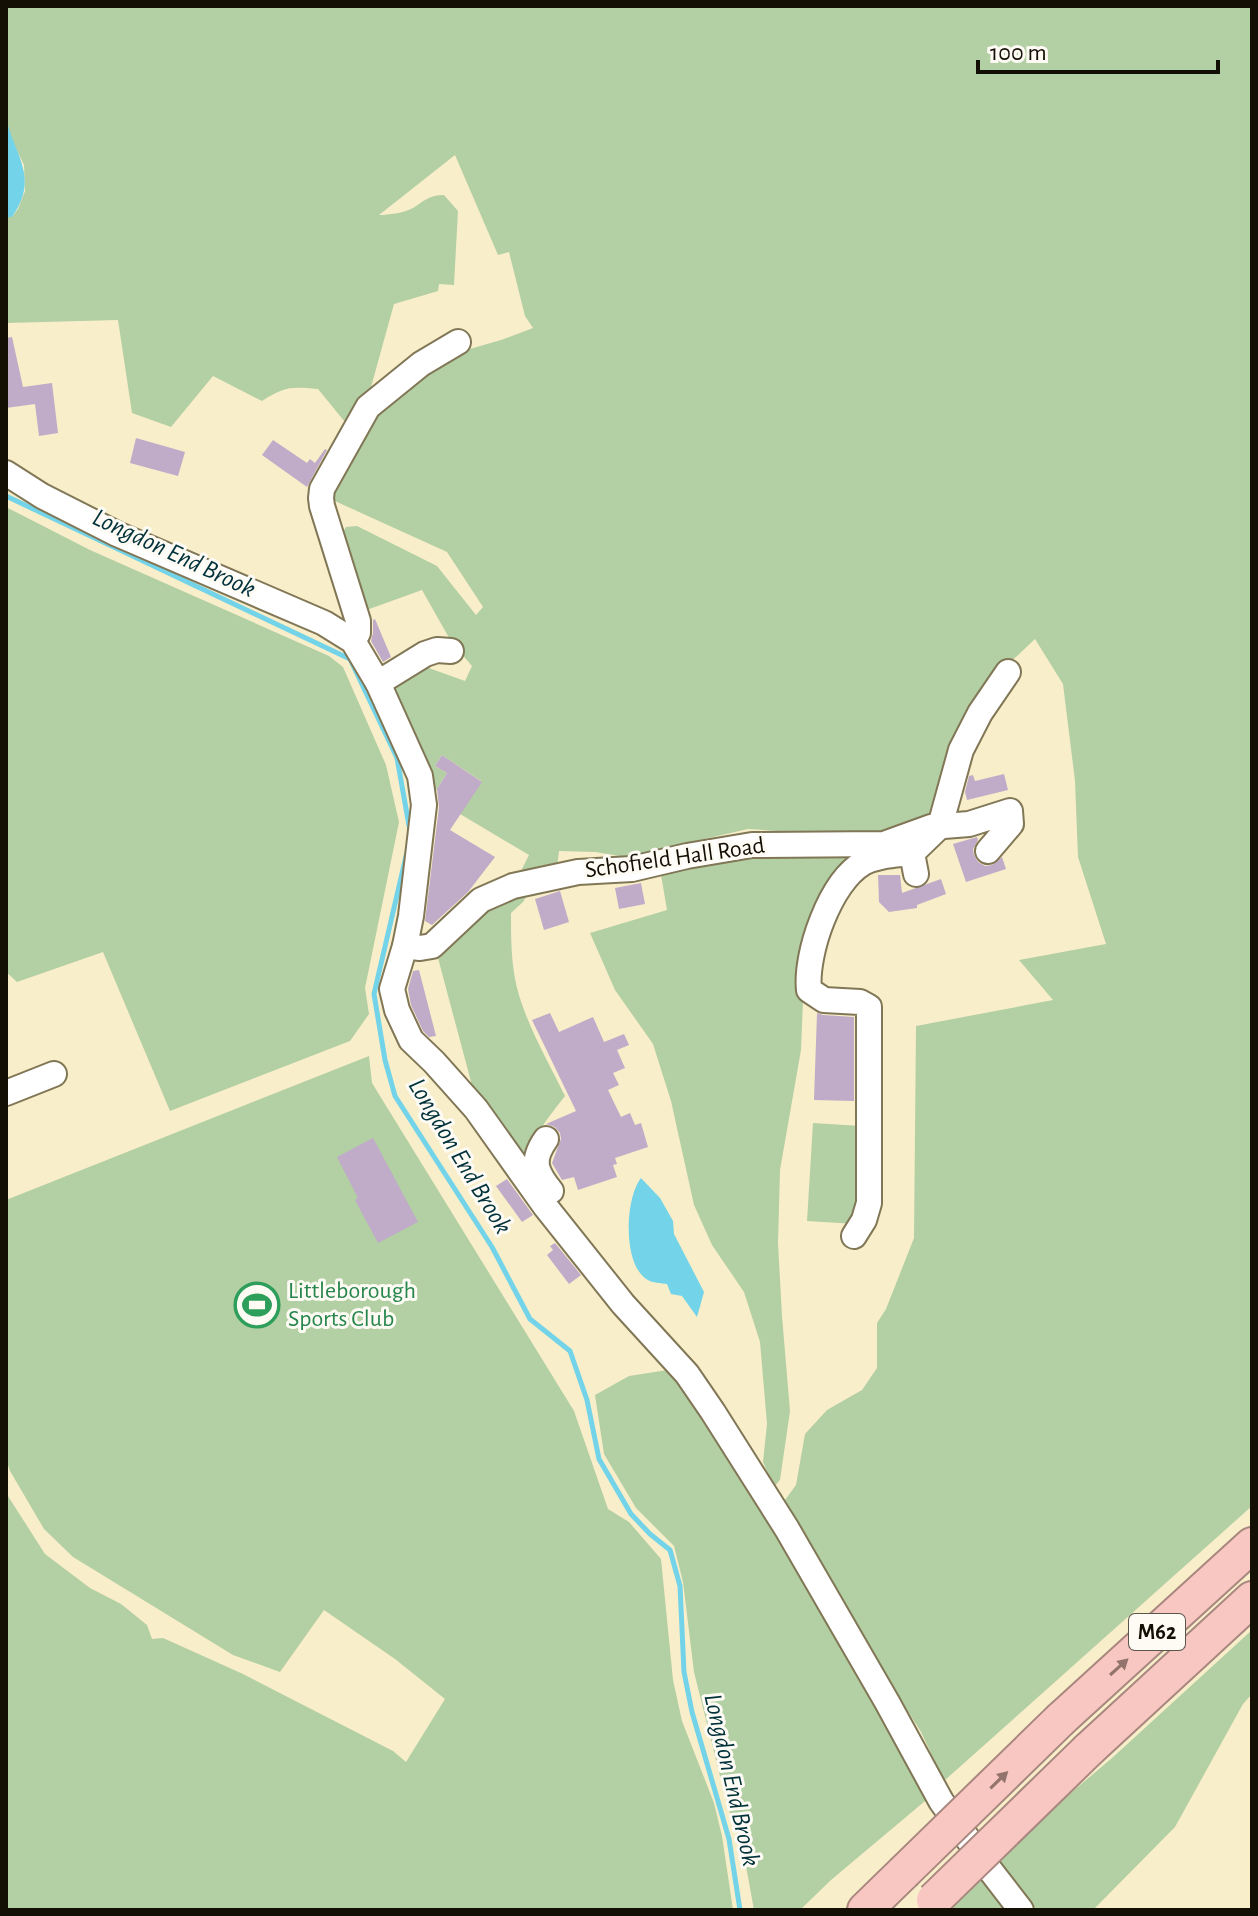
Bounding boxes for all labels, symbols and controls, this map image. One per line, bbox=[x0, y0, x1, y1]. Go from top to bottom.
scale bar bbox=[978, 24, 1218, 74]
text: 100 m bbox=[990, 41, 1047, 65]
water label: Longdon End Brook bbox=[89, 504, 259, 602]
street label: Schofield Hall Road bbox=[584, 834, 766, 882]
water label: Longdon End Brook bbox=[403, 1074, 517, 1238]
place label: Littleborough Sports Club bbox=[288, 1279, 416, 1331]
sports icon: Littleborough Sports Club bbox=[233, 1281, 281, 1329]
road number: M62 bbox=[1129, 1614, 1185, 1650]
one-way arrow bbox=[1109, 1658, 1128, 1676]
water label: Longdon End Brook bbox=[699, 1691, 765, 1869]
one-way arrow bbox=[989, 1771, 1008, 1789]

